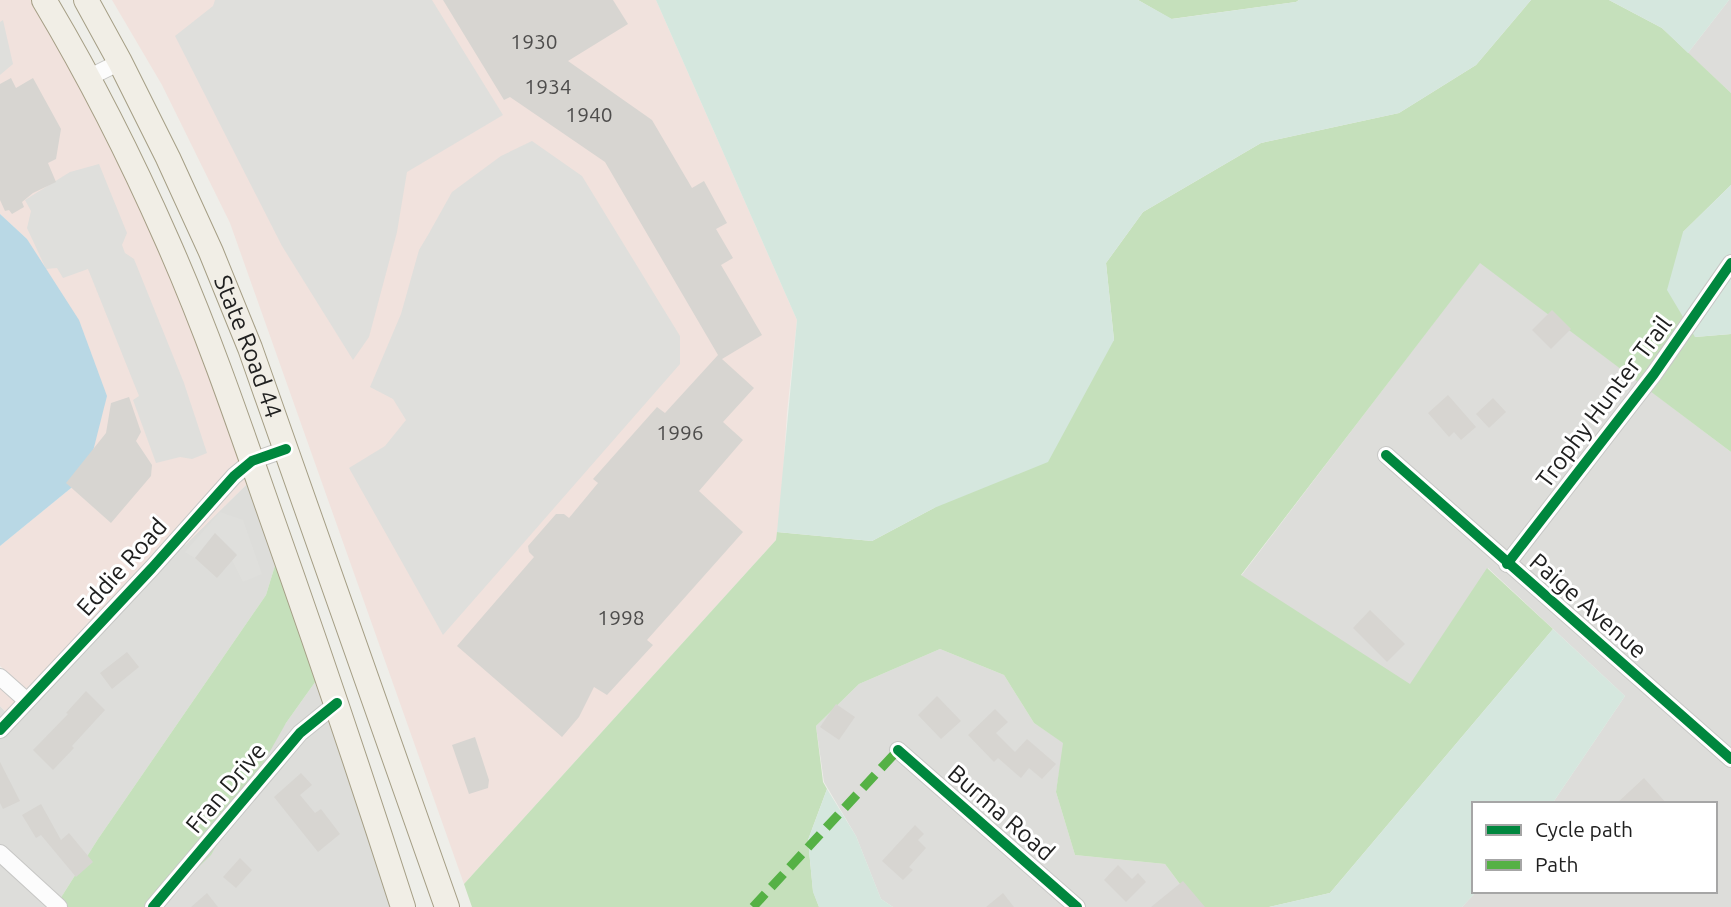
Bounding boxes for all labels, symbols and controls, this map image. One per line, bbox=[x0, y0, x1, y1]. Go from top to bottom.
house number: 1930 bbox=[510, 29, 558, 53]
house number: 1934 bbox=[524, 74, 572, 98]
house number: 1940 bbox=[565, 102, 613, 126]
street label: State Road 44 bbox=[209, 271, 288, 421]
street label: Trophy Hunter Trail bbox=[1530, 311, 1677, 493]
house number: 1996 bbox=[656, 420, 704, 444]
street label: Eddie Road bbox=[71, 513, 172, 621]
street label: Paige Avenue bbox=[1524, 548, 1652, 664]
house number: 1998 bbox=[597, 605, 645, 629]
street label: Fran Drive bbox=[180, 737, 271, 838]
street label: Burma Road bbox=[943, 759, 1060, 866]
legend bbox=[1472, 802, 1717, 893]
text: Cycle path bbox=[1535, 817, 1633, 841]
text: Path bbox=[1535, 852, 1578, 876]

